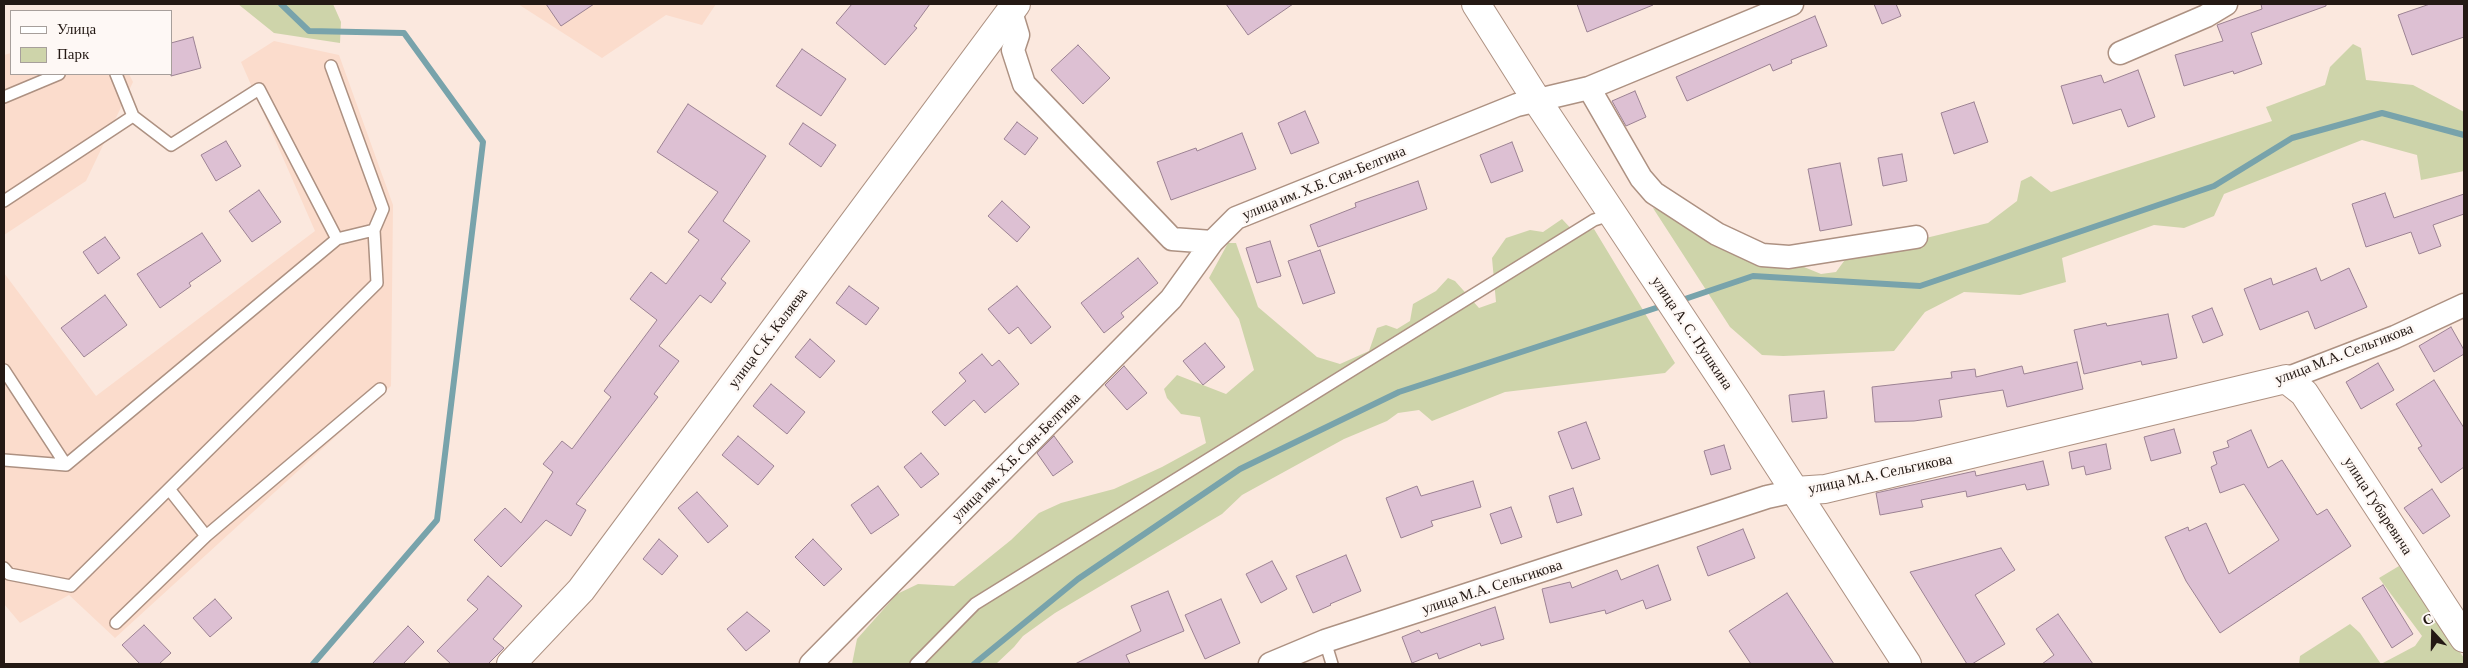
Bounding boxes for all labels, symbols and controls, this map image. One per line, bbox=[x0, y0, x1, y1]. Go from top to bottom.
legend bbox=[10, 10, 172, 75]
text: Улица bbox=[57, 21, 96, 37]
text: Парк bbox=[57, 46, 89, 62]
street label: улица им. Х.Б. Сян-Белгина bbox=[1240, 142, 1408, 224]
street label: улица А. С. Пушкина bbox=[1647, 273, 1737, 393]
street label: улица С.К. Каляева bbox=[724, 284, 812, 392]
street label: улица М.А. Сельгикова bbox=[2272, 319, 2416, 389]
street label: улица им. Х.Б. Сян-Белгина bbox=[948, 389, 1084, 525]
street label: улица М.А. Сельгикова bbox=[1806, 450, 1954, 498]
street label: улица Губаревича bbox=[2340, 454, 2416, 558]
street label: улица М.А. Сельгикова bbox=[1420, 556, 1564, 618]
north arrow bbox=[2408, 608, 2458, 658]
text: С bbox=[2420, 610, 2435, 628]

